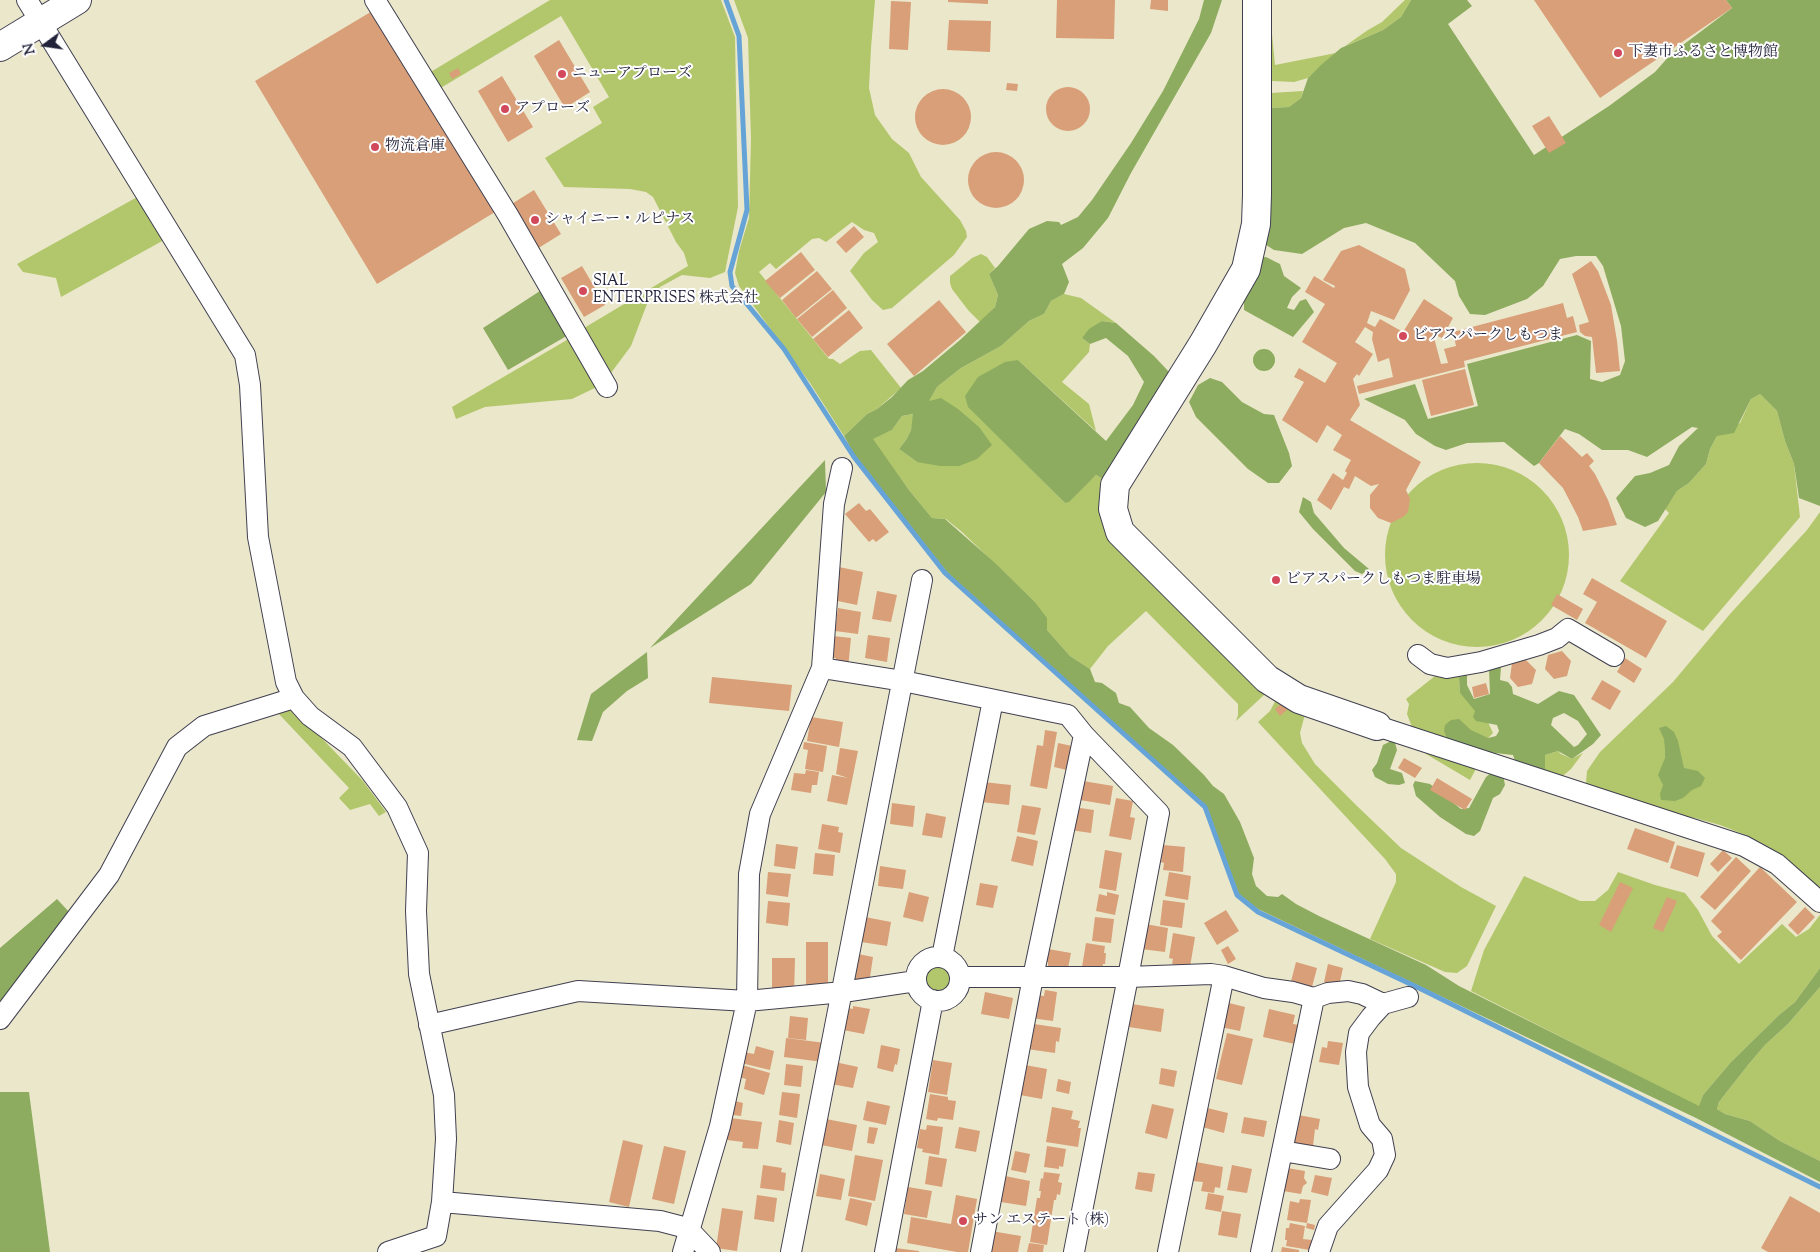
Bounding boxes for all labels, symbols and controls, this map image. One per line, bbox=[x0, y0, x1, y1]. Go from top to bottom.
north arrow bbox=[20, 20, 70, 70]
text: N bbox=[19, 41, 42, 56]
place label: 下妻市ふるさと博物館 bbox=[1628, 44, 1778, 62]
marker: 下妻市ふるさと博物館 bbox=[1612, 47, 1624, 59]
place label: ニューアプローズ bbox=[572, 65, 692, 83]
marker: ニューアプローズ bbox=[556, 68, 568, 80]
place label: アプローズ bbox=[515, 100, 590, 118]
marker: アプローズ bbox=[499, 103, 511, 115]
place label: 物流倉庫 bbox=[385, 138, 445, 156]
marker: 物流倉庫 bbox=[369, 141, 381, 153]
place label: シャイニー・ルピナス bbox=[545, 211, 695, 229]
marker: シャイニー・ルピナス bbox=[529, 214, 541, 226]
place label: SIAL ENTERPRISES 株式会社 bbox=[593, 273, 759, 308]
marker: SIAL ENTERPRISES 株式会社 bbox=[577, 285, 589, 297]
place label: ビアスパークしもつま bbox=[1413, 327, 1563, 345]
marker: ビアスパークしもつま bbox=[1397, 330, 1409, 342]
place label: ビアスパークしもつま駐車場 bbox=[1286, 571, 1481, 589]
marker: ビアスパークしもつま駐車場 bbox=[1270, 574, 1282, 586]
place label: サン エステート (株) bbox=[973, 1212, 1109, 1230]
marker: サン エステート (株) bbox=[957, 1215, 969, 1227]

